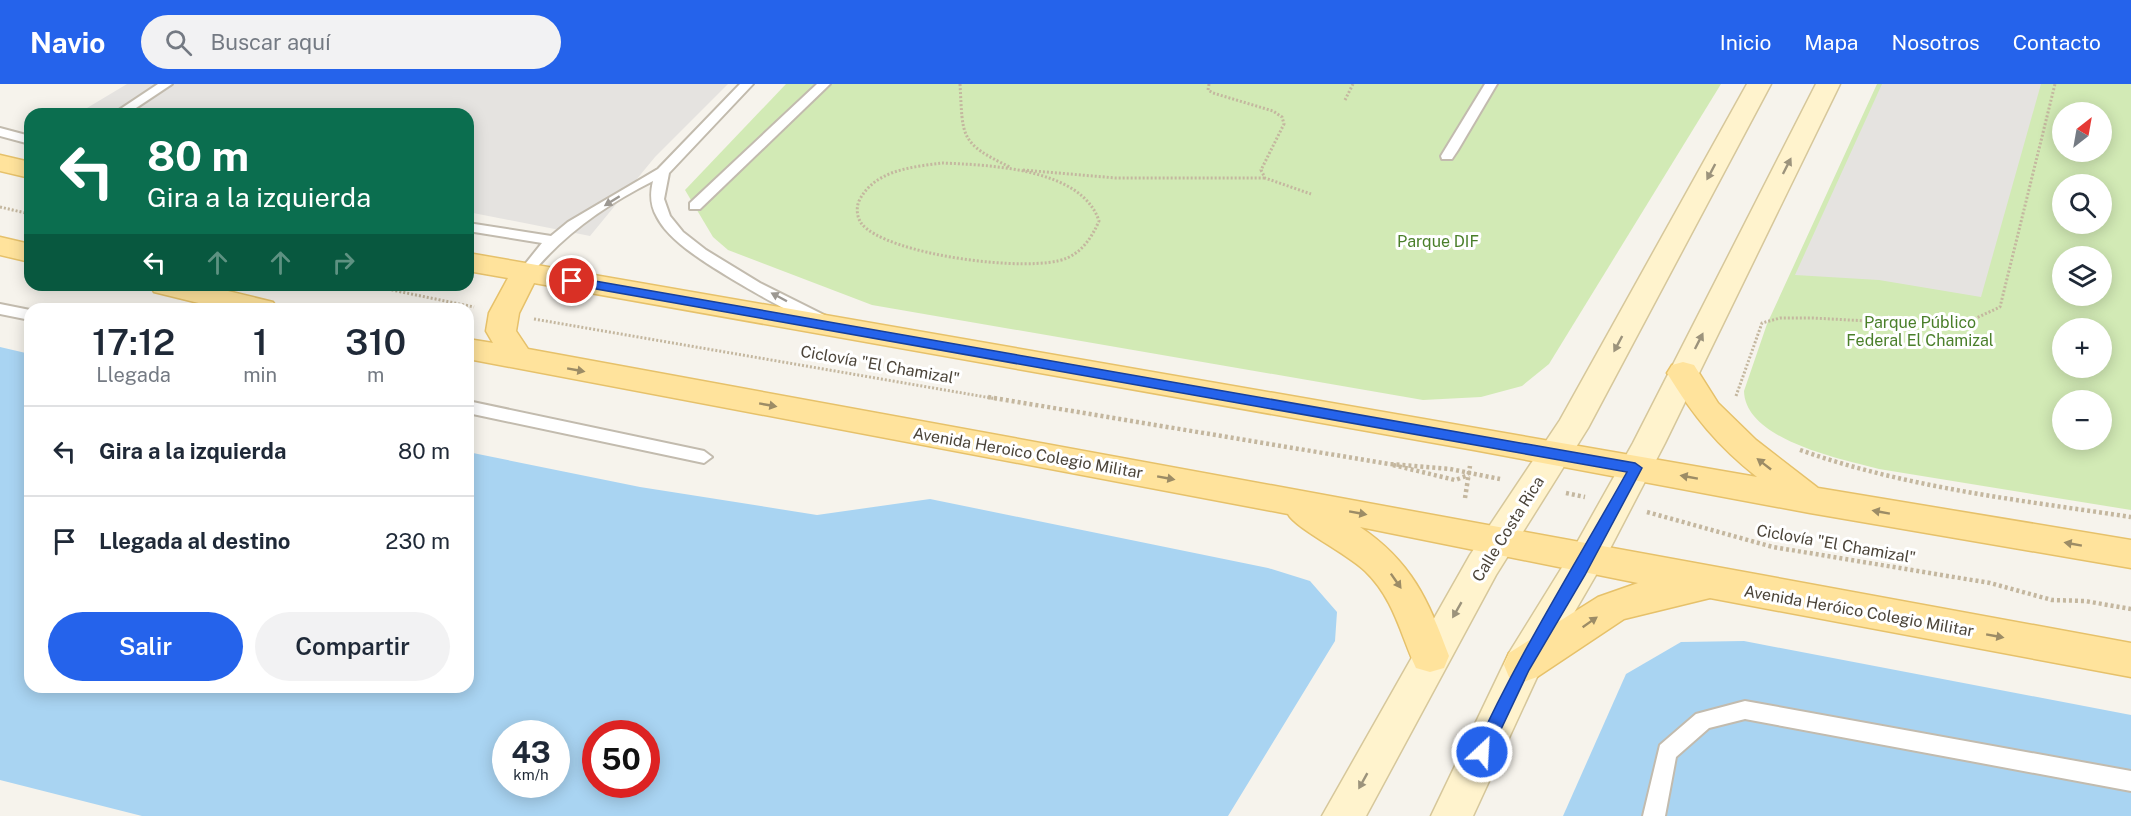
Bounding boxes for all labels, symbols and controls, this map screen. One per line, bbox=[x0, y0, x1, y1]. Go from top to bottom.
search box bbox=[141, 15, 561, 69]
text: Navio bbox=[30, 26, 105, 59]
icon: search bbox=[162, 26, 195, 59]
text: Buscar aquí bbox=[210, 29, 330, 55]
text: Inicio bbox=[1720, 30, 1771, 55]
text: Mapa bbox=[1804, 30, 1858, 55]
text: Nosotros bbox=[1891, 30, 1980, 55]
text: Contacto bbox=[2013, 30, 2101, 55]
north arrow bbox=[2052, 102, 2112, 162]
map controls bbox=[2052, 102, 2112, 450]
text: 80 m bbox=[147, 131, 249, 180]
icon: left bbox=[48, 132, 126, 210]
one-way arrow bbox=[1782, 158, 1791, 175]
one-way arrow bbox=[1706, 164, 1716, 181]
button: search bbox=[2052, 174, 2112, 234]
text: Gira a la izquierda bbox=[147, 181, 371, 213]
one-way arrow bbox=[604, 195, 621, 206]
park label: Parque DIF bbox=[1397, 232, 1479, 251]
icon: left bbox=[138, 246, 171, 279]
icon: ahead bbox=[201, 246, 234, 279]
icon: ahead bbox=[264, 246, 297, 279]
icon: right bbox=[327, 246, 360, 279]
button: layers bbox=[2052, 246, 2112, 306]
pin bbox=[546, 255, 597, 306]
icon: arrive bbox=[555, 264, 588, 297]
one-way arrow bbox=[771, 292, 788, 302]
park label: Parque Público Federal El Chamizal bbox=[1846, 313, 1994, 350]
button: + bbox=[2052, 318, 2112, 378]
text: 17:12 bbox=[92, 321, 175, 363]
text: 1 bbox=[253, 321, 268, 363]
text: 310 bbox=[345, 321, 406, 363]
one-way arrow bbox=[1694, 332, 1704, 349]
one-way arrow bbox=[1613, 336, 1623, 353]
street label: Ciclovía "El Chamizal" bbox=[799, 342, 961, 388]
text: Llegada bbox=[96, 363, 171, 387]
text: min bbox=[243, 363, 277, 387]
text: m bbox=[367, 363, 384, 387]
one-way arrow bbox=[566, 366, 585, 375]
button: − bbox=[2052, 390, 2112, 450]
one-way arrow bbox=[758, 401, 777, 410]
street label: Avenida Heroico Colegio Militar bbox=[912, 423, 1144, 483]
icon: left bbox=[48, 435, 81, 468]
text: Gira a la izquierda bbox=[99, 438, 286, 464]
text: 80 m bbox=[398, 438, 450, 464]
one-way arrow bbox=[1756, 458, 1771, 470]
street label: Calle Costa Rica bbox=[1468, 473, 1548, 585]
one-way arrow bbox=[1679, 473, 1698, 482]
one-way arrow bbox=[1157, 474, 1176, 483]
one-way arrow bbox=[1871, 507, 1890, 516]
one-way arrow bbox=[1348, 509, 1367, 518]
street label: Ciclovía "El Chamizal" bbox=[1755, 521, 1917, 567]
icon: arrive bbox=[48, 525, 81, 558]
text: Llegada al destino bbox=[99, 528, 290, 554]
text: 230 m bbox=[385, 528, 450, 554]
one-way arrow bbox=[2064, 539, 2083, 548]
one-way arrow bbox=[1390, 573, 1402, 589]
street label: Avenida Heróico Colegio Militar bbox=[1743, 581, 1975, 641]
one-way arrow bbox=[1452, 602, 1463, 618]
button: Salir bbox=[48, 612, 243, 681]
button: Compartir bbox=[255, 612, 450, 681]
one-way arrow bbox=[1582, 617, 1598, 628]
one-way arrow bbox=[1986, 631, 2005, 640]
speed limit sign: 50 bbox=[582, 720, 660, 798]
position arrow bbox=[1450, 720, 1514, 784]
text: 43 bbox=[511, 734, 551, 770]
text: km/h bbox=[513, 766, 549, 783]
one-way arrow bbox=[1358, 772, 1368, 789]

